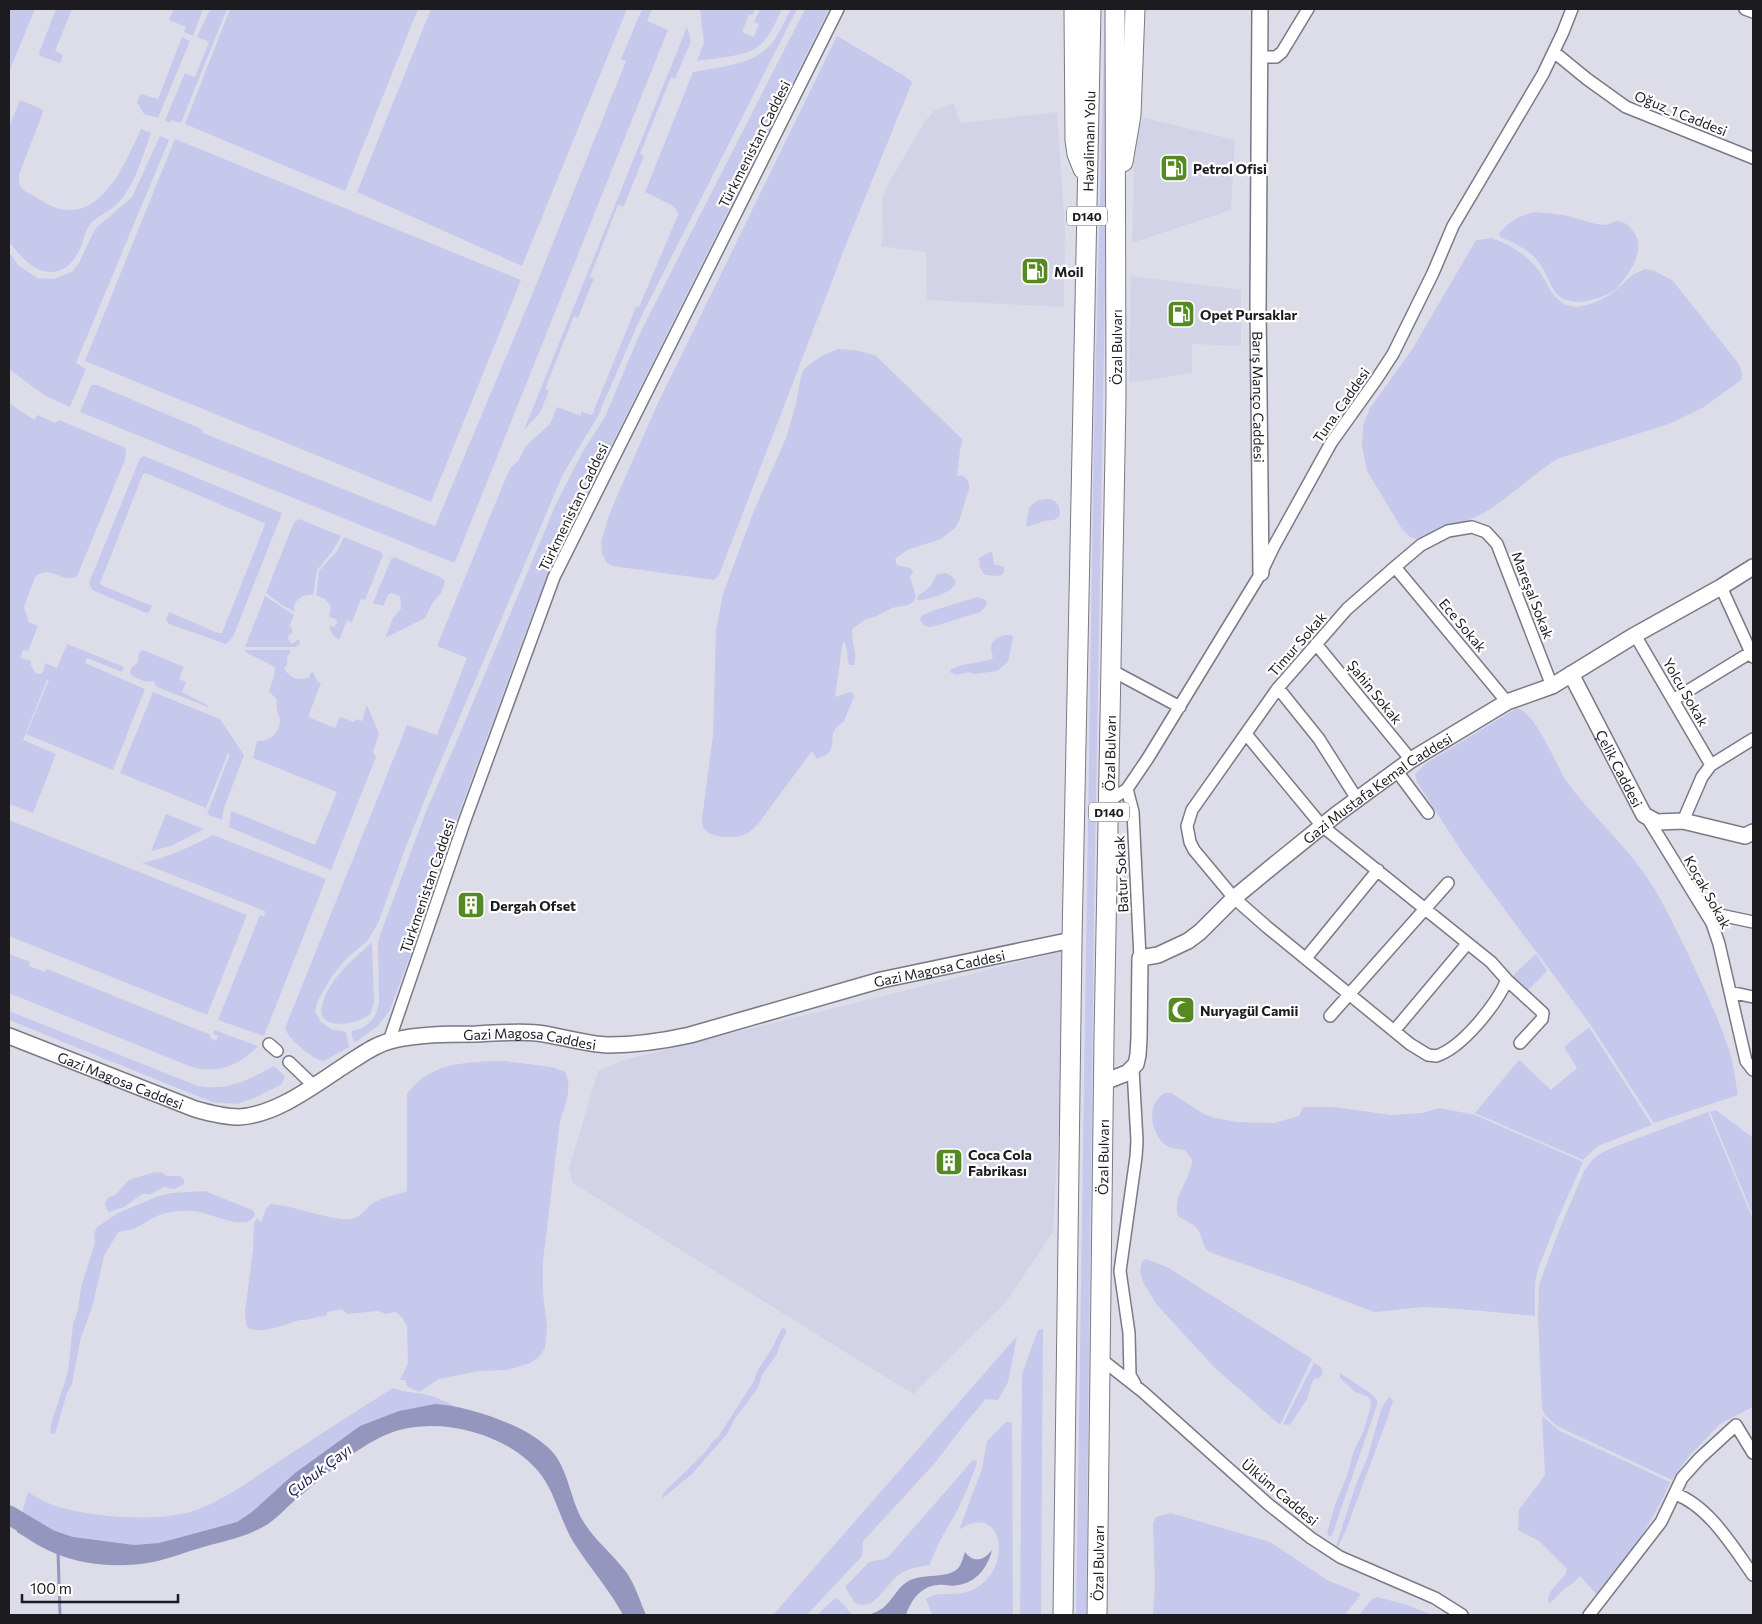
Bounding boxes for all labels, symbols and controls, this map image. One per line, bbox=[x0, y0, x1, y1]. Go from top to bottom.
street label: Türkmenistan Caddesi bbox=[715, 78, 793, 210]
street label: Oğuz_1 Caddesi bbox=[1632, 87, 1730, 139]
street label: Havalimanı Yolu bbox=[1079, 91, 1098, 192]
fuel station icon: Petrol Ofisi bbox=[1159, 153, 1189, 183]
place label: Petrol Ofisi bbox=[1193, 160, 1267, 177]
road number: D140 bbox=[1067, 207, 1107, 226]
fuel station icon: Moil bbox=[1020, 256, 1050, 286]
place label: Moil bbox=[1054, 263, 1083, 280]
fuel station icon: Opet Pursaklar bbox=[1166, 299, 1196, 329]
place label: Opet Pursaklar bbox=[1200, 306, 1297, 323]
street label: Özal Bulvarı bbox=[1108, 309, 1125, 385]
street label: Barış Manço Caddesi bbox=[1250, 331, 1268, 463]
street label: Tuna. Caddesi bbox=[1309, 364, 1373, 446]
street label: Türkmenistan Caddesi bbox=[535, 440, 611, 574]
street label: Mareşal Sokak bbox=[1509, 549, 1558, 642]
street label: Ece Sokak bbox=[1436, 595, 1490, 655]
street label: Timur Sokak bbox=[1264, 608, 1330, 680]
street label: Yolcu Sokak bbox=[1660, 655, 1713, 730]
street label: Şahin Sokak bbox=[1344, 657, 1406, 728]
street label: Özal Bulvarı bbox=[1100, 715, 1119, 791]
street label: Çelik Caddesi bbox=[1593, 727, 1647, 810]
street label: Gazi Mustafa Kemal Caddesi bbox=[1299, 729, 1455, 847]
road number: D140 bbox=[1089, 802, 1129, 822]
street label: Türkmenistan Caddesi bbox=[396, 817, 458, 955]
street label: Batur Sokak bbox=[1110, 835, 1132, 913]
street label: Koçak Sokak bbox=[1681, 853, 1735, 932]
building icon: Dergah Ofset bbox=[456, 890, 486, 920]
place label: Dergah Ofset bbox=[490, 897, 576, 914]
street label: Gazi Magosa Caddesi bbox=[871, 946, 1007, 990]
mosque icon: Nuryagül Camii bbox=[1166, 995, 1196, 1025]
place label: Nuryagül Camii bbox=[1200, 1002, 1298, 1019]
street label: Gazi Magosa Caddesi bbox=[463, 1024, 597, 1052]
street label: Gazi Magosa Caddesi bbox=[55, 1047, 186, 1112]
street label: Özal Bulvarı bbox=[1094, 1119, 1112, 1195]
place label: Coca Cola Fabrikası bbox=[968, 1146, 1032, 1179]
building icon: Coca Cola Fabrikası bbox=[934, 1147, 964, 1177]
water label: Çubuk Çayı bbox=[283, 1440, 355, 1500]
street label: Ülküm Caddesi bbox=[1238, 1455, 1322, 1529]
street label: Özal Bulvarı bbox=[1089, 1525, 1107, 1601]
scale bar bbox=[22, 1572, 179, 1604]
text: 100 m bbox=[30, 1579, 72, 1597]

